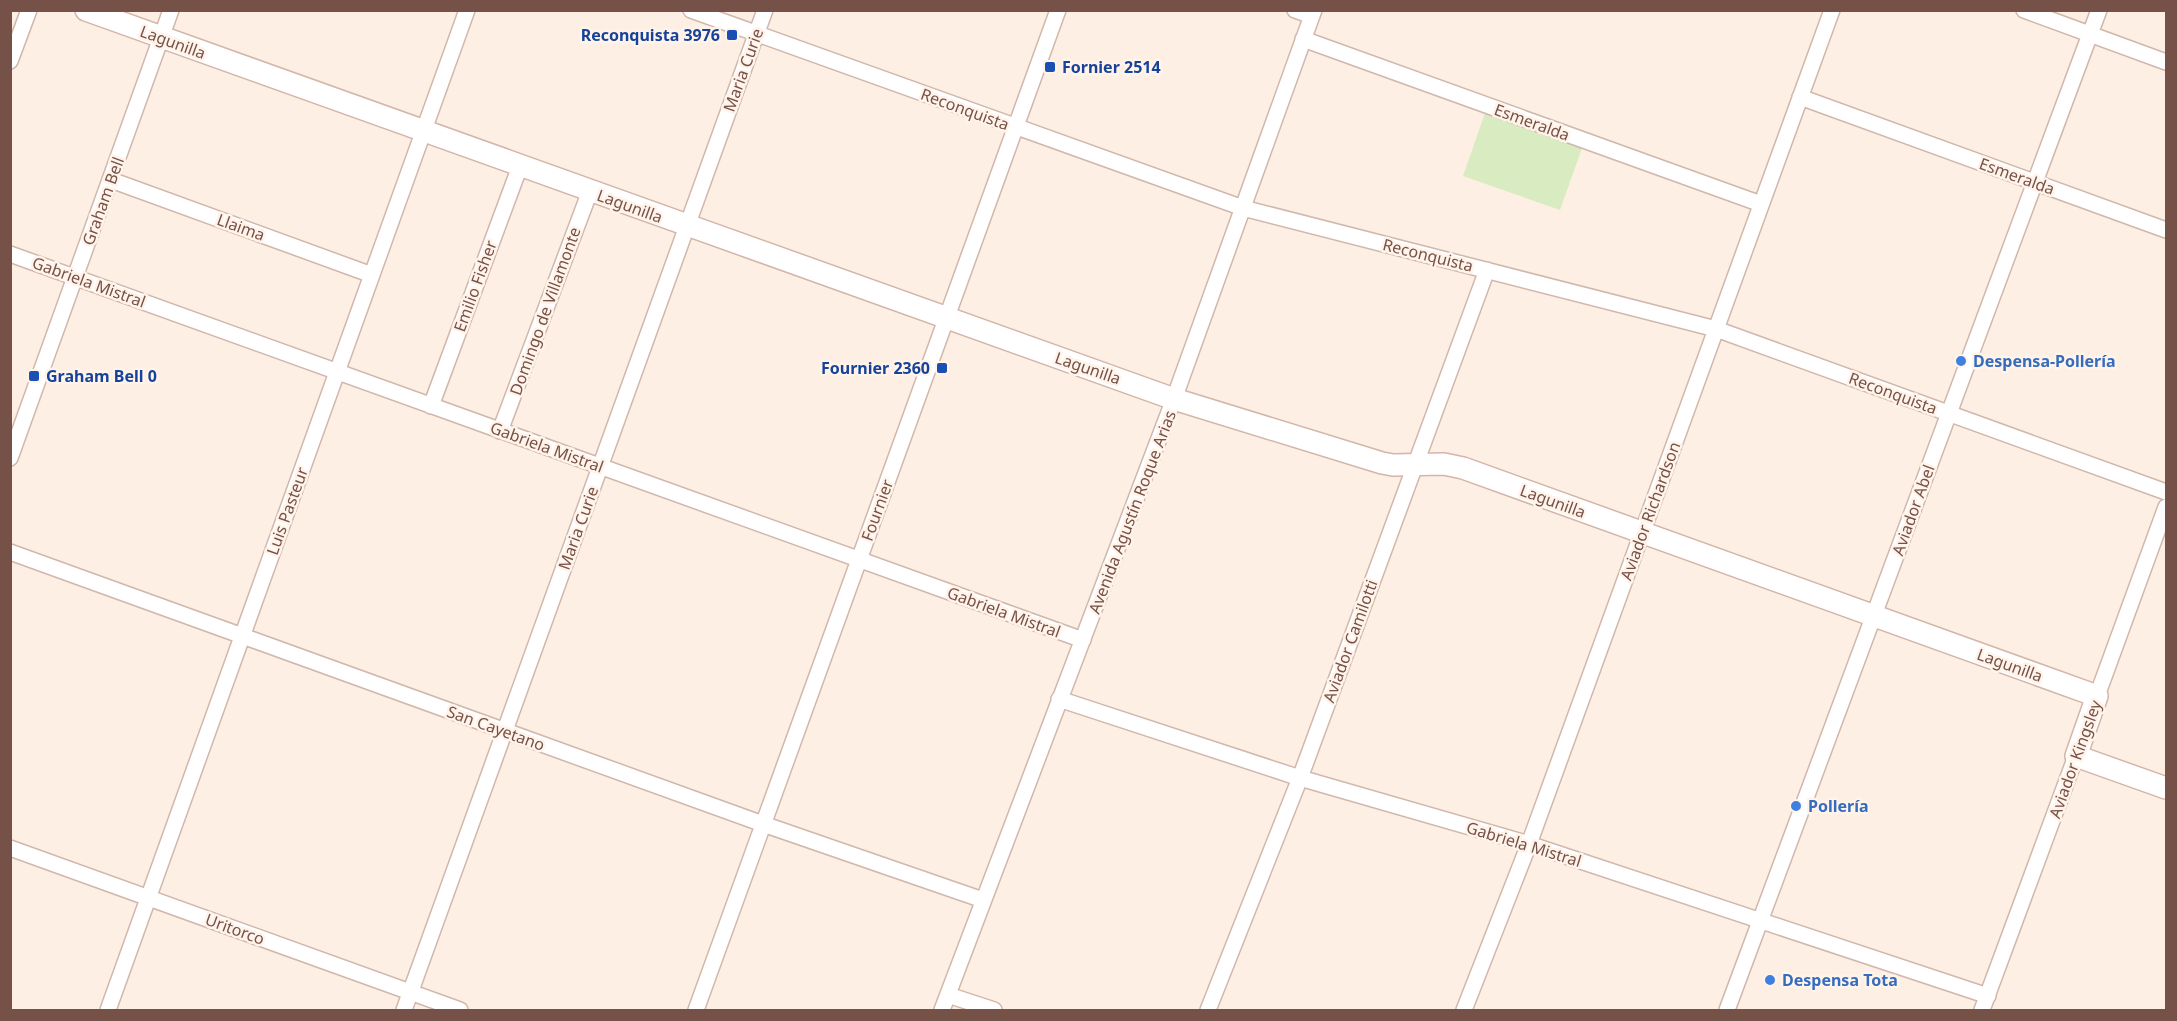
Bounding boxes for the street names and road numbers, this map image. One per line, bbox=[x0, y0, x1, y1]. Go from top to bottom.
street label: Lagunilla bbox=[137, 20, 209, 64]
street label: Maria Curie bbox=[718, 25, 768, 115]
street label: Reconquista bbox=[918, 83, 1012, 135]
street label: Esmeralda bbox=[1491, 98, 1573, 146]
street label: Esmeralda bbox=[1976, 152, 2058, 200]
street label: Graham Bell bbox=[77, 154, 129, 248]
street label: Lagunilla bbox=[594, 184, 666, 228]
street label: Llaima bbox=[214, 208, 268, 246]
street label: Domingo de Villamonte bbox=[504, 224, 586, 398]
street label: Reconquista bbox=[1380, 233, 1476, 277]
street label: Emilio Fisher bbox=[448, 237, 502, 335]
street label: Gabriela Mistral bbox=[29, 251, 149, 313]
street label: Lagunilla bbox=[1052, 346, 1124, 390]
street label: Reconquista bbox=[1846, 367, 1940, 419]
street label: Avenida Agustín Roque Arias bbox=[1083, 407, 1181, 617]
street label: Gabriela Mistral bbox=[487, 416, 607, 478]
street label: Aviador Richardson bbox=[1615, 439, 1685, 583]
street label: Aviador Abel bbox=[1886, 462, 1940, 558]
street label: Luis Pasteur bbox=[261, 464, 313, 558]
street label: Fournier bbox=[856, 476, 898, 544]
street label: Lagunilla bbox=[1517, 479, 1589, 523]
street label: Maria Curie bbox=[553, 483, 603, 573]
street label: Aviador Camilotti bbox=[1318, 576, 1382, 706]
street label: Gabriela Mistral bbox=[944, 581, 1064, 643]
street label: Lagunilla bbox=[1974, 643, 2046, 687]
street label: Aviador Kingsley bbox=[2043, 696, 2107, 821]
street label: San Cayetano bbox=[444, 700, 548, 756]
street label: Gabriela Mistral bbox=[1464, 816, 1584, 872]
street label: Uritorco bbox=[202, 908, 268, 950]

